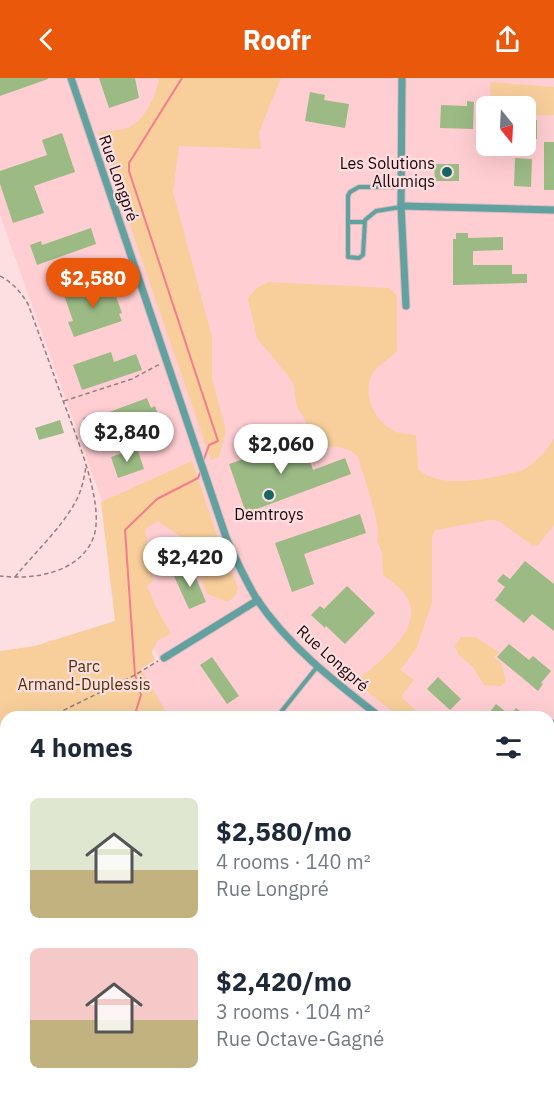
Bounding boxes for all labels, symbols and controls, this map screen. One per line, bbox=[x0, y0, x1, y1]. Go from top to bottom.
text: Roofr bbox=[243, 22, 311, 57]
icon: back bbox=[30, 23, 63, 56]
icon: share bbox=[491, 23, 524, 56]
north arrow bbox=[476, 96, 536, 156]
map controls bbox=[476, 96, 536, 156]
street label: Rue Longpré bbox=[95, 132, 143, 224]
place label: Les Solutions Allumiqs bbox=[340, 153, 435, 191]
marker: Les Solutions Allumiqs bbox=[440, 165, 454, 179]
pin: $2,580 bbox=[44, 258, 142, 309]
text: $2,580 bbox=[60, 264, 126, 291]
pin: $2,840 bbox=[78, 412, 176, 463]
text: $2,840 bbox=[94, 418, 160, 445]
pin: $2,060 bbox=[232, 424, 330, 475]
text: $2,060 bbox=[248, 430, 314, 457]
marker: Demtroys bbox=[262, 488, 276, 502]
place label: Demtroys bbox=[234, 504, 304, 524]
pin: $2,420 bbox=[141, 537, 239, 588]
text: $2,420 bbox=[157, 543, 223, 570]
street label: Rue Longpré bbox=[293, 620, 373, 696]
park label: Parc Armand-Duplessis bbox=[18, 656, 150, 694]
text: 4 homes bbox=[30, 730, 133, 764]
icon: filters bbox=[492, 731, 525, 764]
text: $2,580/mo bbox=[216, 814, 352, 848]
icon: home bbox=[78, 822, 150, 894]
text: 4 rooms · 140 m² bbox=[216, 848, 371, 875]
text: Rue Longpré bbox=[216, 875, 329, 902]
text: $2,420/mo bbox=[216, 964, 352, 998]
icon: home bbox=[78, 972, 150, 1044]
text: 3 rooms · 104 m² bbox=[216, 998, 371, 1025]
text: Rue Octave-Gagné bbox=[216, 1025, 384, 1052]

